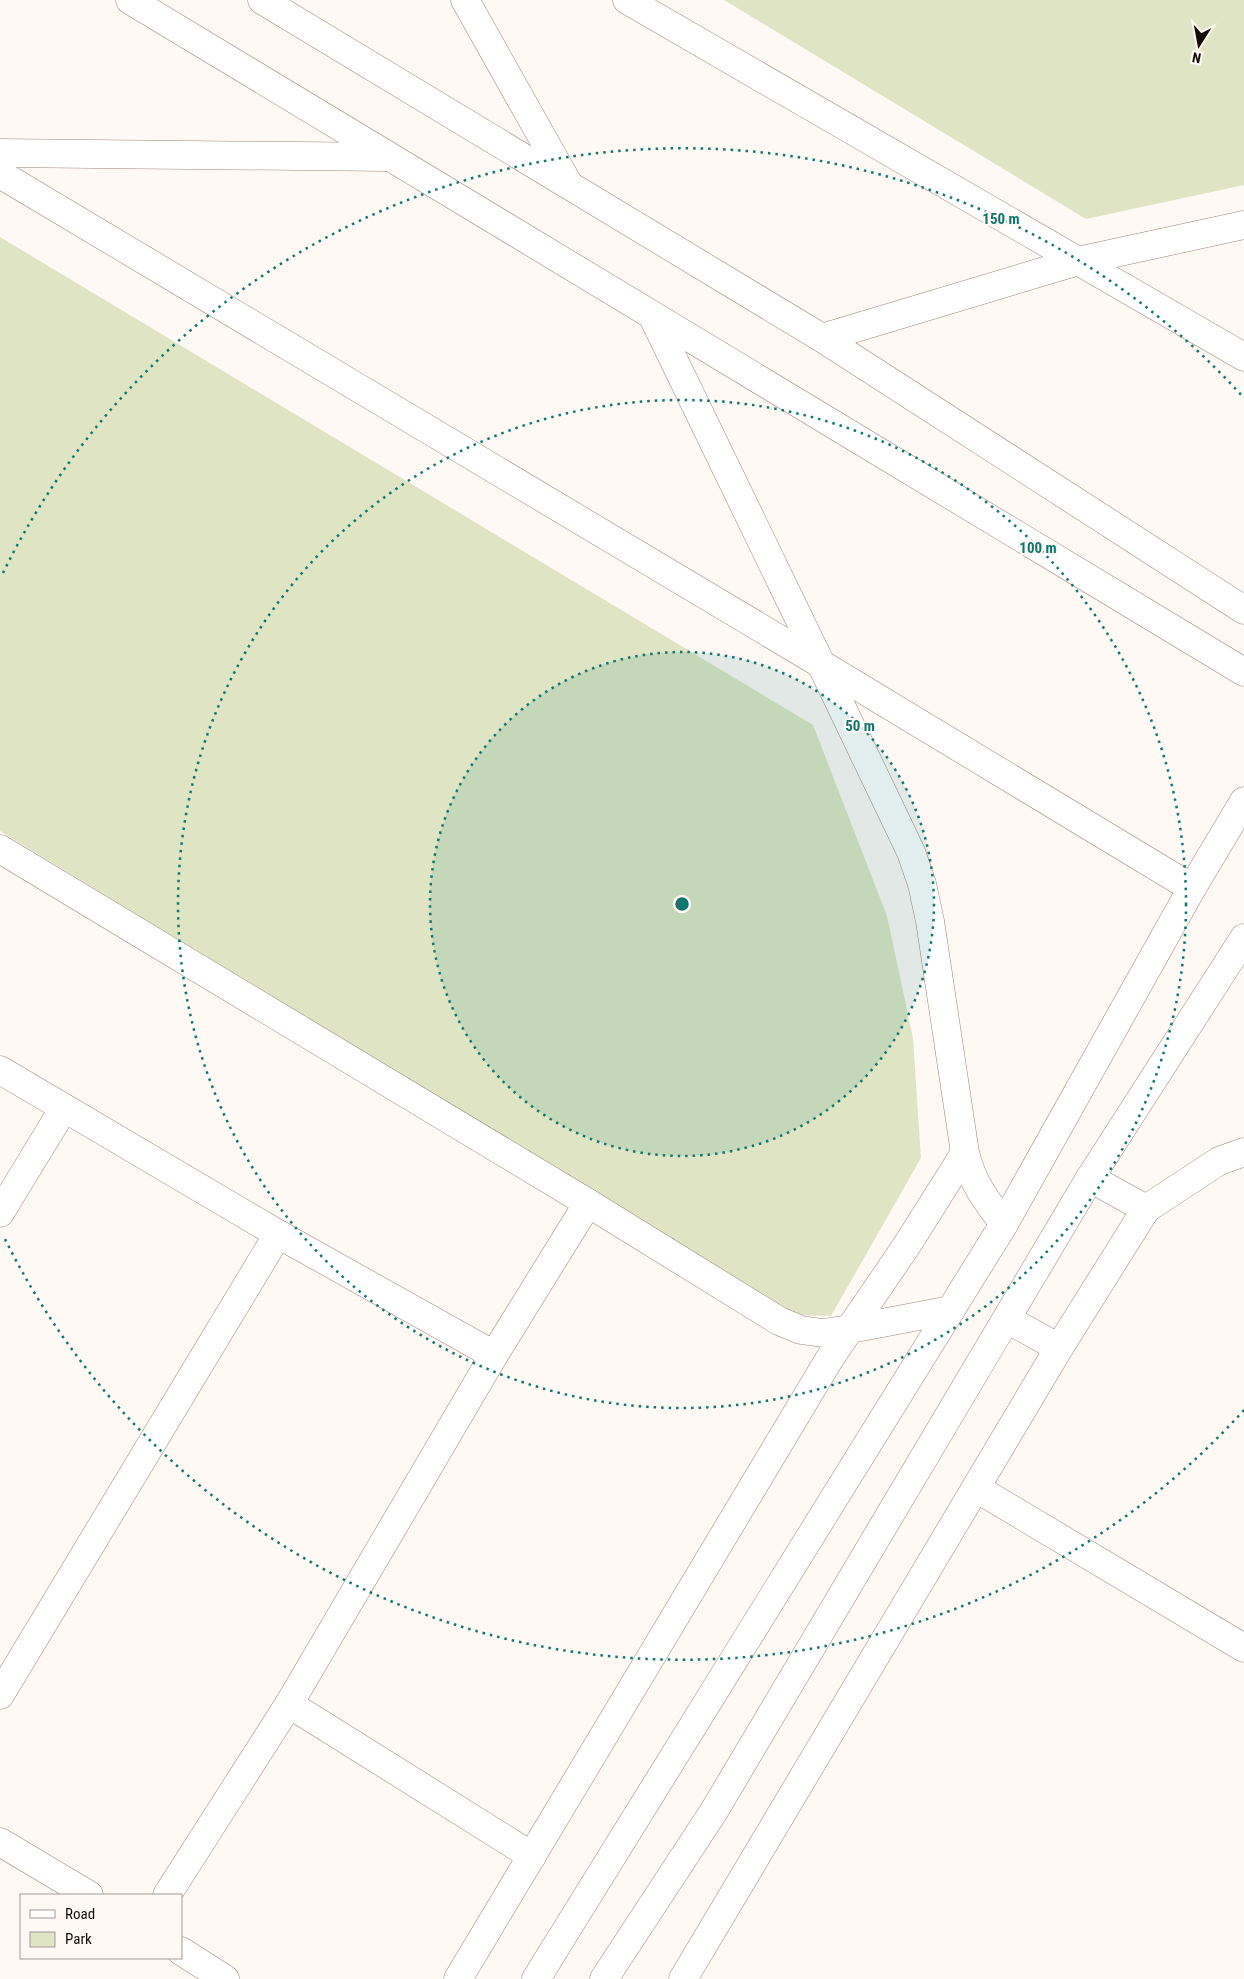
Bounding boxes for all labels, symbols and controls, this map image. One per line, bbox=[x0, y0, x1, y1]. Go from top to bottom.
north arrow bbox=[1174, 20, 1224, 70]
text: N bbox=[1191, 49, 1202, 66]
text: 150 m bbox=[982, 210, 1020, 228]
text: 100 m bbox=[1019, 539, 1057, 557]
text: 50 m bbox=[845, 717, 875, 735]
centre of rings bbox=[673, 895, 691, 913]
legend bbox=[20, 1894, 182, 1959]
text: Road bbox=[65, 1905, 95, 1923]
text: Park bbox=[65, 1930, 92, 1948]

